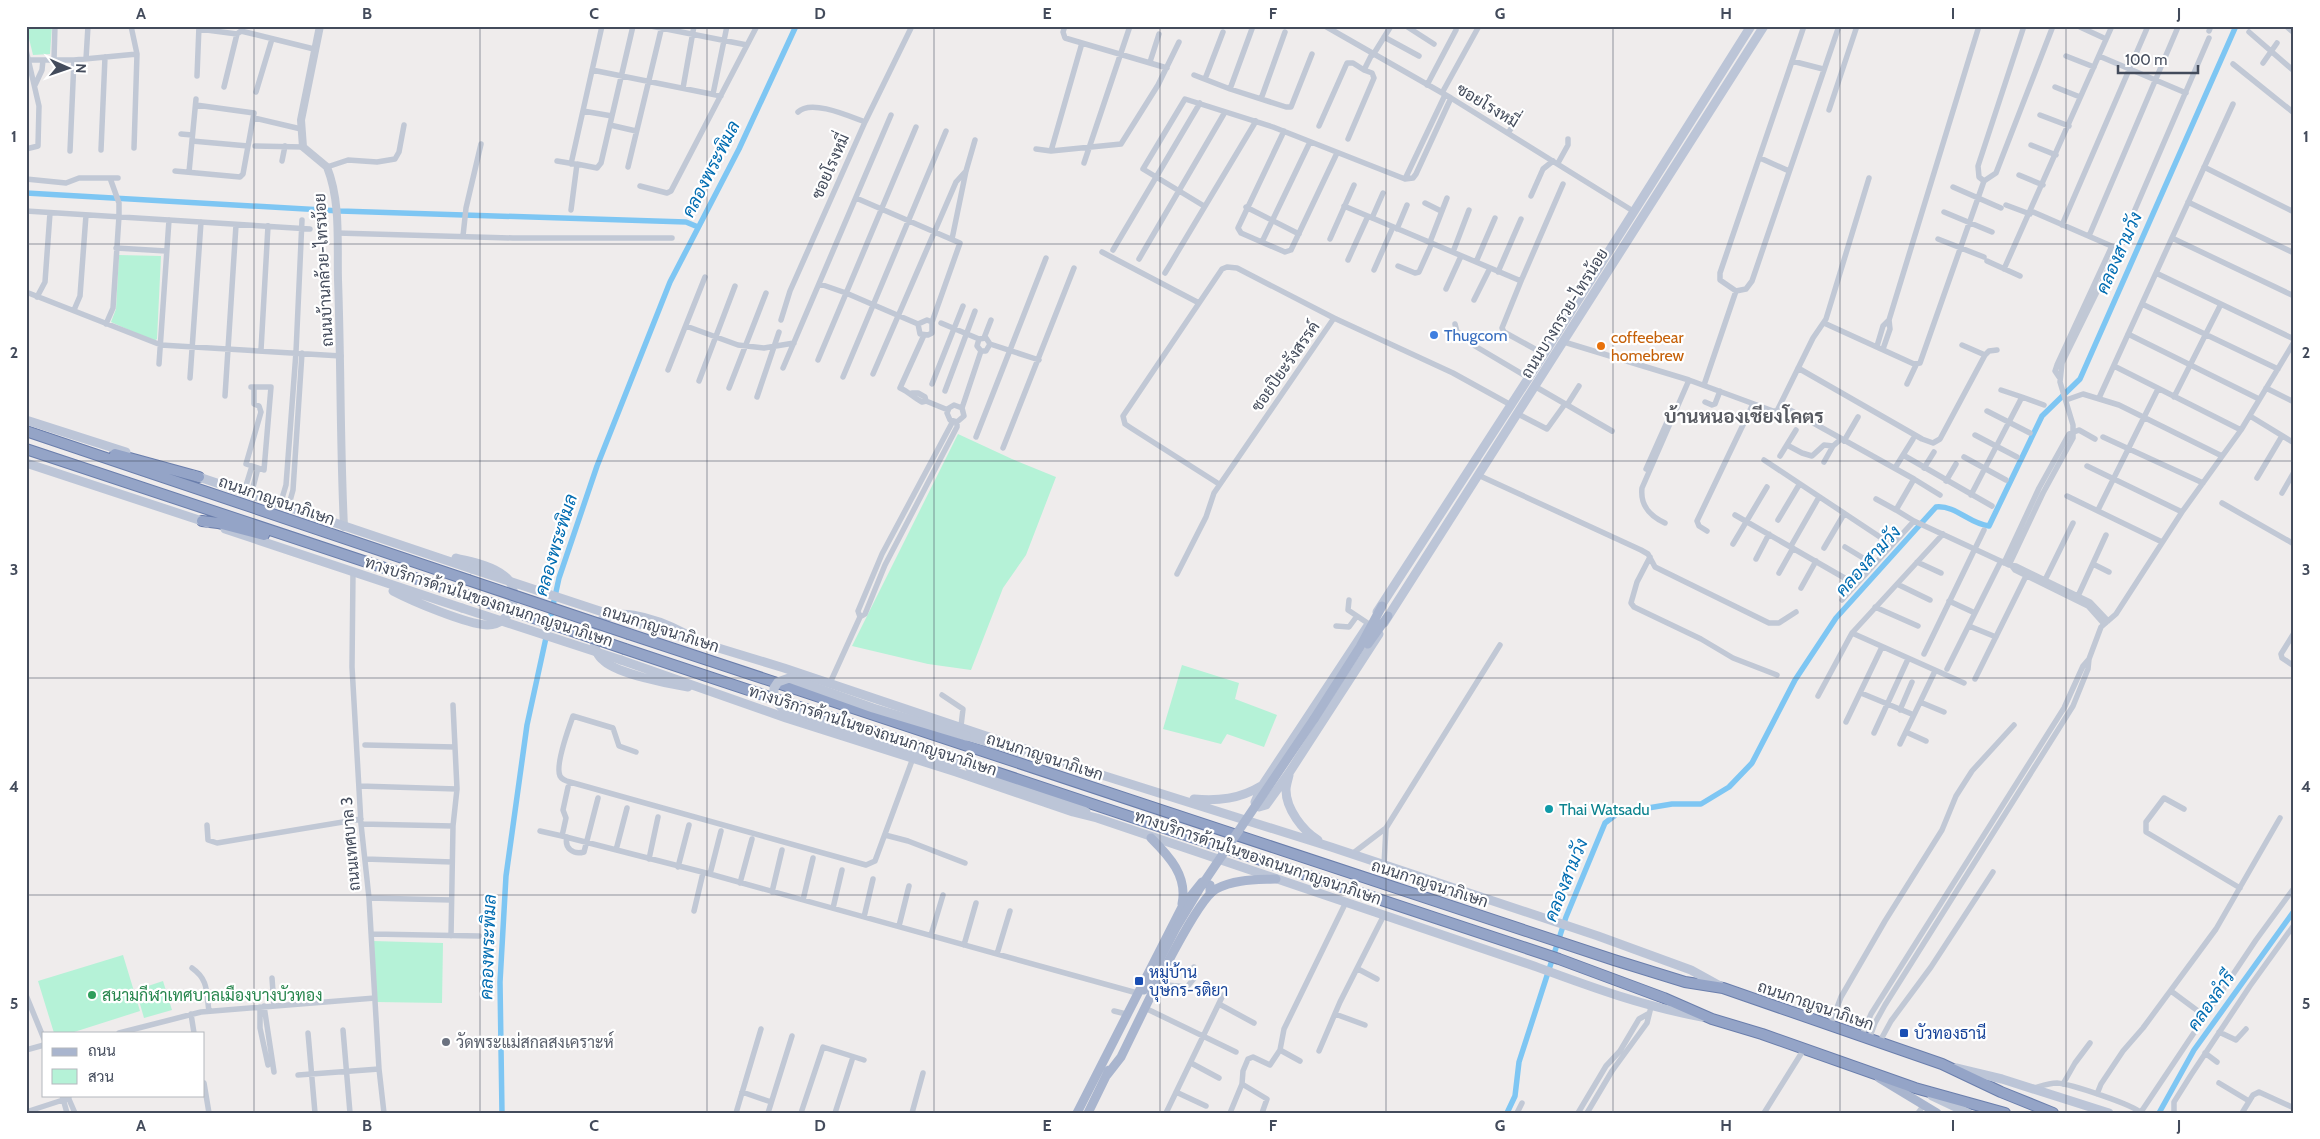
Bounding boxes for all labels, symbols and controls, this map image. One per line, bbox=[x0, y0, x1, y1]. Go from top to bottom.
text: A bbox=[136, 4, 146, 23]
text: B bbox=[362, 4, 372, 23]
text: C bbox=[589, 4, 599, 23]
text: D bbox=[814, 4, 826, 23]
text: E bbox=[1042, 4, 1052, 23]
text: F bbox=[1269, 4, 1278, 23]
text: G bbox=[1495, 4, 1505, 23]
text: H bbox=[1720, 4, 1732, 23]
text: I bbox=[1951, 4, 1955, 23]
text: J bbox=[2176, 4, 2181, 23]
north arrow bbox=[42, 42, 92, 92]
scale bar bbox=[2118, 42, 2198, 74]
text: 100 m bbox=[2125, 51, 2167, 69]
text: N bbox=[72, 63, 90, 74]
street label: ซอยโรงหมี่ bbox=[1453, 75, 1525, 131]
water label: คลองพระพิมล bbox=[677, 117, 745, 221]
text: 1 bbox=[11, 127, 17, 146]
text: 1 bbox=[2303, 127, 2309, 146]
street label: ซอยโรงหมี่ bbox=[803, 129, 853, 202]
street label: ถนนบ้านกล้วย-ไทรน้อย bbox=[308, 193, 337, 347]
water label: คลองสามวัง bbox=[2091, 208, 2147, 298]
street label: ถนนบางกรวย-ไทรน้อย bbox=[1515, 244, 1612, 382]
street label: ซอยปิยะรังสรรค์ bbox=[1245, 316, 1324, 415]
place label: Thugcom bbox=[1444, 326, 1507, 345]
place label: coffeebear homebrew bbox=[1611, 328, 1685, 365]
marker: Thugcom bbox=[1428, 329, 1440, 341]
marker: coffeebear homebrew bbox=[1595, 340, 1607, 352]
text: 2 bbox=[10, 343, 18, 362]
text: 2 bbox=[2302, 343, 2310, 362]
district label: บ้านหนองเชียงโคตร bbox=[1664, 404, 1824, 428]
street label: ถนนกาญจนาภิเษก bbox=[216, 472, 337, 529]
water label: คลองพระพิมล bbox=[530, 491, 582, 599]
water label: คลองสามวัง bbox=[1830, 521, 1906, 601]
street label: ทางบริการด้านในของถนนกาญจนาภิเษก bbox=[362, 550, 616, 651]
text: 3 bbox=[10, 560, 18, 579]
text: 3 bbox=[2302, 560, 2310, 579]
street label: ถนนกาญจนาภิเษก bbox=[600, 601, 722, 656]
street label: ทางบริการด้านในของถนนกาญจนาภิเษก bbox=[746, 679, 1000, 780]
street label: ถนนกาญจนาภิเษก bbox=[984, 729, 1106, 784]
text: 4 bbox=[9, 777, 19, 796]
text: 4 bbox=[2301, 777, 2311, 796]
street label: ถนนเทศบาล 3 bbox=[337, 796, 364, 892]
place label: Thai Watsadu bbox=[1559, 800, 1650, 819]
marker: Thai Watsadu bbox=[1543, 803, 1555, 815]
street label: ทางบริการด้านในของถนนกาญจนาภิเษก bbox=[1132, 804, 1384, 909]
water label: คลองสามวัง bbox=[1539, 835, 1593, 925]
street label: ถนนกาญจนาภิเษก bbox=[1369, 856, 1491, 911]
water label: คลองพระพิมล bbox=[475, 894, 501, 1000]
place label: หมู่บ้าน บุษกร-รติยา bbox=[1149, 962, 1228, 1002]
water label: คลองลำรี bbox=[2181, 965, 2240, 1035]
marker: หมู่บ้าน บุษกร-รติยา bbox=[1133, 975, 1145, 987]
street label: ถนนกาญจนาภิเษก bbox=[1755, 977, 1876, 1034]
place label: สนามกีฬาเทศบาลเมืองบางบัวทอง bbox=[102, 984, 322, 1005]
marker: สนามกีฬาเทศบาลเมืองบางบัวทอง bbox=[86, 989, 98, 1001]
text: 5 bbox=[10, 994, 18, 1013]
text: 5 bbox=[2302, 994, 2310, 1013]
place label: บัวทองธานี bbox=[1914, 1022, 1986, 1043]
marker: บัวทองธานี bbox=[1898, 1027, 1910, 1039]
place label: วัดพระแม่สกลสงเคราะห์ bbox=[456, 1030, 614, 1052]
legend bbox=[42, 1032, 205, 1096]
marker: วัดพระแม่สกลสงเคราะห์ bbox=[440, 1036, 452, 1048]
text: ถนน bbox=[88, 1042, 116, 1060]
text: สวน bbox=[88, 1068, 114, 1086]
text: A bbox=[136, 1116, 146, 1135]
text: B bbox=[362, 1116, 372, 1135]
text: C bbox=[589, 1116, 599, 1135]
text: D bbox=[814, 1116, 826, 1135]
text: E bbox=[1042, 1116, 1052, 1135]
text: F bbox=[1269, 1116, 1278, 1135]
text: G bbox=[1495, 1116, 1505, 1135]
text: H bbox=[1720, 1116, 1732, 1135]
text: I bbox=[1951, 1116, 1955, 1135]
text: J bbox=[2176, 1116, 2181, 1135]

